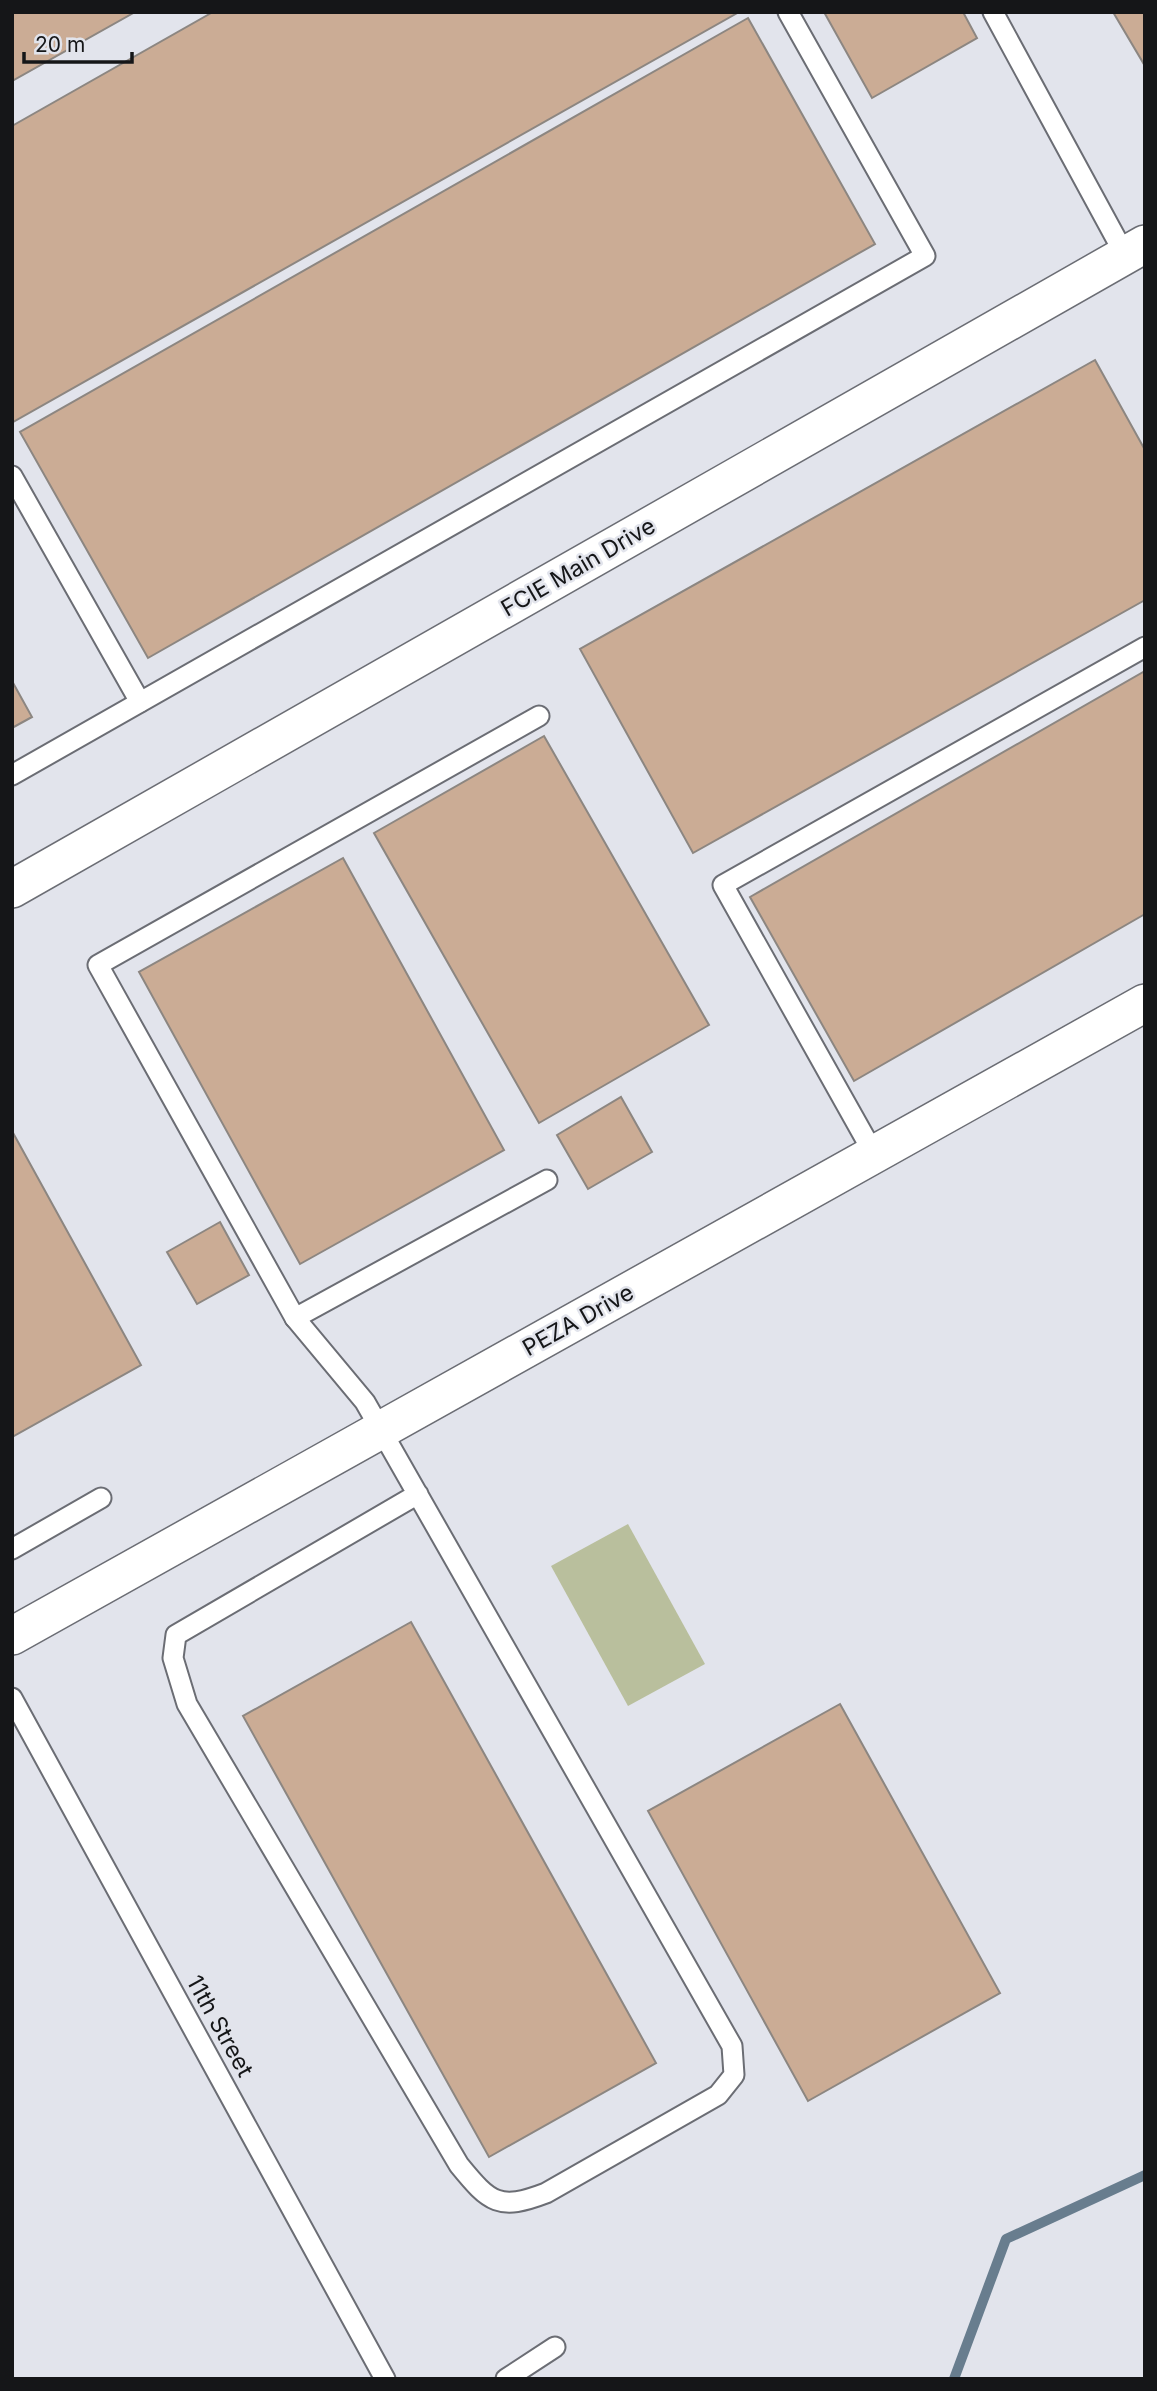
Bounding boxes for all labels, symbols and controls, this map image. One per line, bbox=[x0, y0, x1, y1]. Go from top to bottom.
scale bar bbox=[24, 21, 133, 65]
text: 20 m bbox=[35, 32, 85, 57]
street label: FCIE Main Drive bbox=[496, 512, 660, 622]
street label: PEZA Drive bbox=[518, 1278, 638, 1362]
street label: 11th Street bbox=[181, 1970, 260, 2082]

